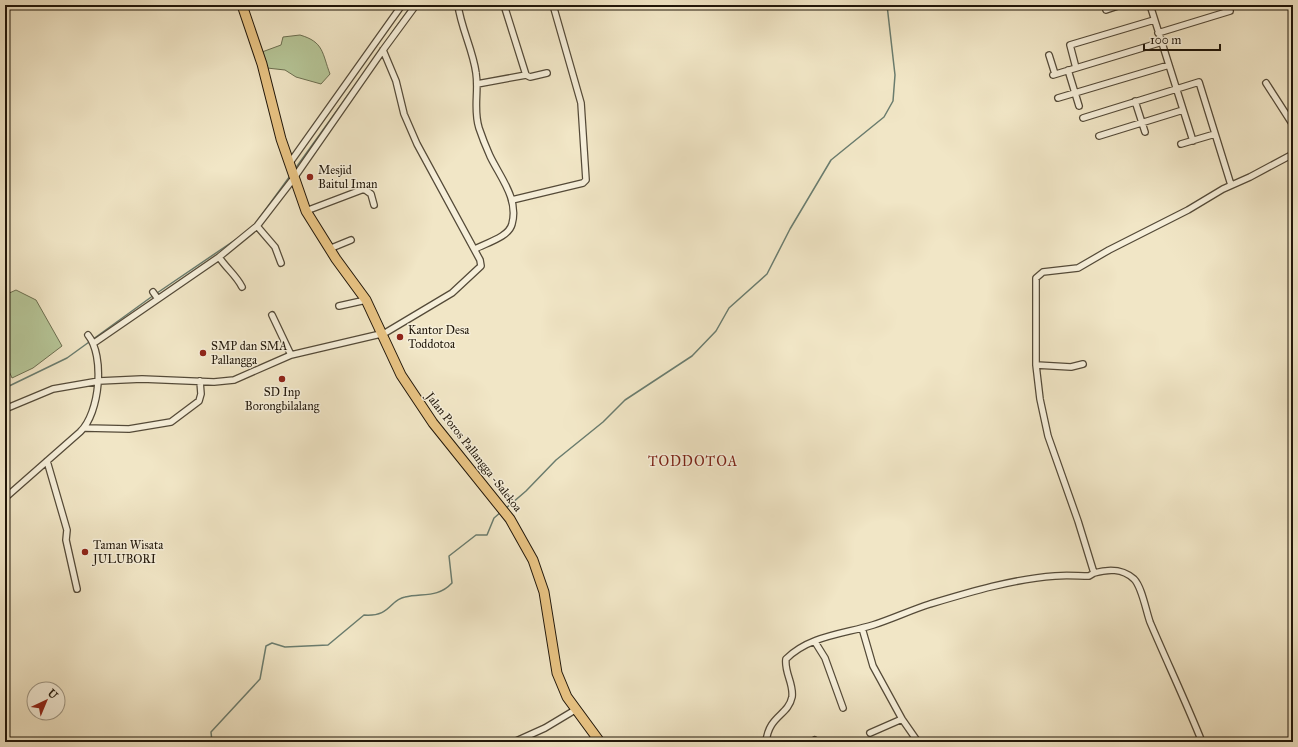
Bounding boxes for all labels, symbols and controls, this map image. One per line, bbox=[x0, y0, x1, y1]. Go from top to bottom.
scale bar bbox=[1144, 26, 1220, 52]
text: 100 m bbox=[1150, 33, 1181, 47]
place label: Mesjid Baitul Iman bbox=[318, 163, 378, 191]
marker: Mesjid Baitul Iman bbox=[305, 172, 315, 182]
place label: Kantor Desa Toddotoa bbox=[408, 323, 470, 351]
marker: Kantor Desa Toddotoa bbox=[395, 332, 405, 342]
place label: SMP dan SMA Pallangga bbox=[211, 339, 287, 368]
marker: SMP dan SMA Pallangga bbox=[198, 348, 208, 358]
marker: SD Inp Borongbilalang bbox=[277, 374, 287, 384]
place label: SD Inp Borongbilalang bbox=[245, 385, 320, 414]
street label: Jalan Poros Pallangga -Salekoa bbox=[421, 388, 526, 516]
district label: TODDOTOA bbox=[648, 453, 738, 470]
place label: Taman Wisata JULUBORI bbox=[91, 538, 164, 567]
marker: Taman Wisata JULUBORI bbox=[80, 547, 90, 557]
north arrow bbox=[26, 681, 66, 721]
text: U bbox=[45, 686, 60, 702]

